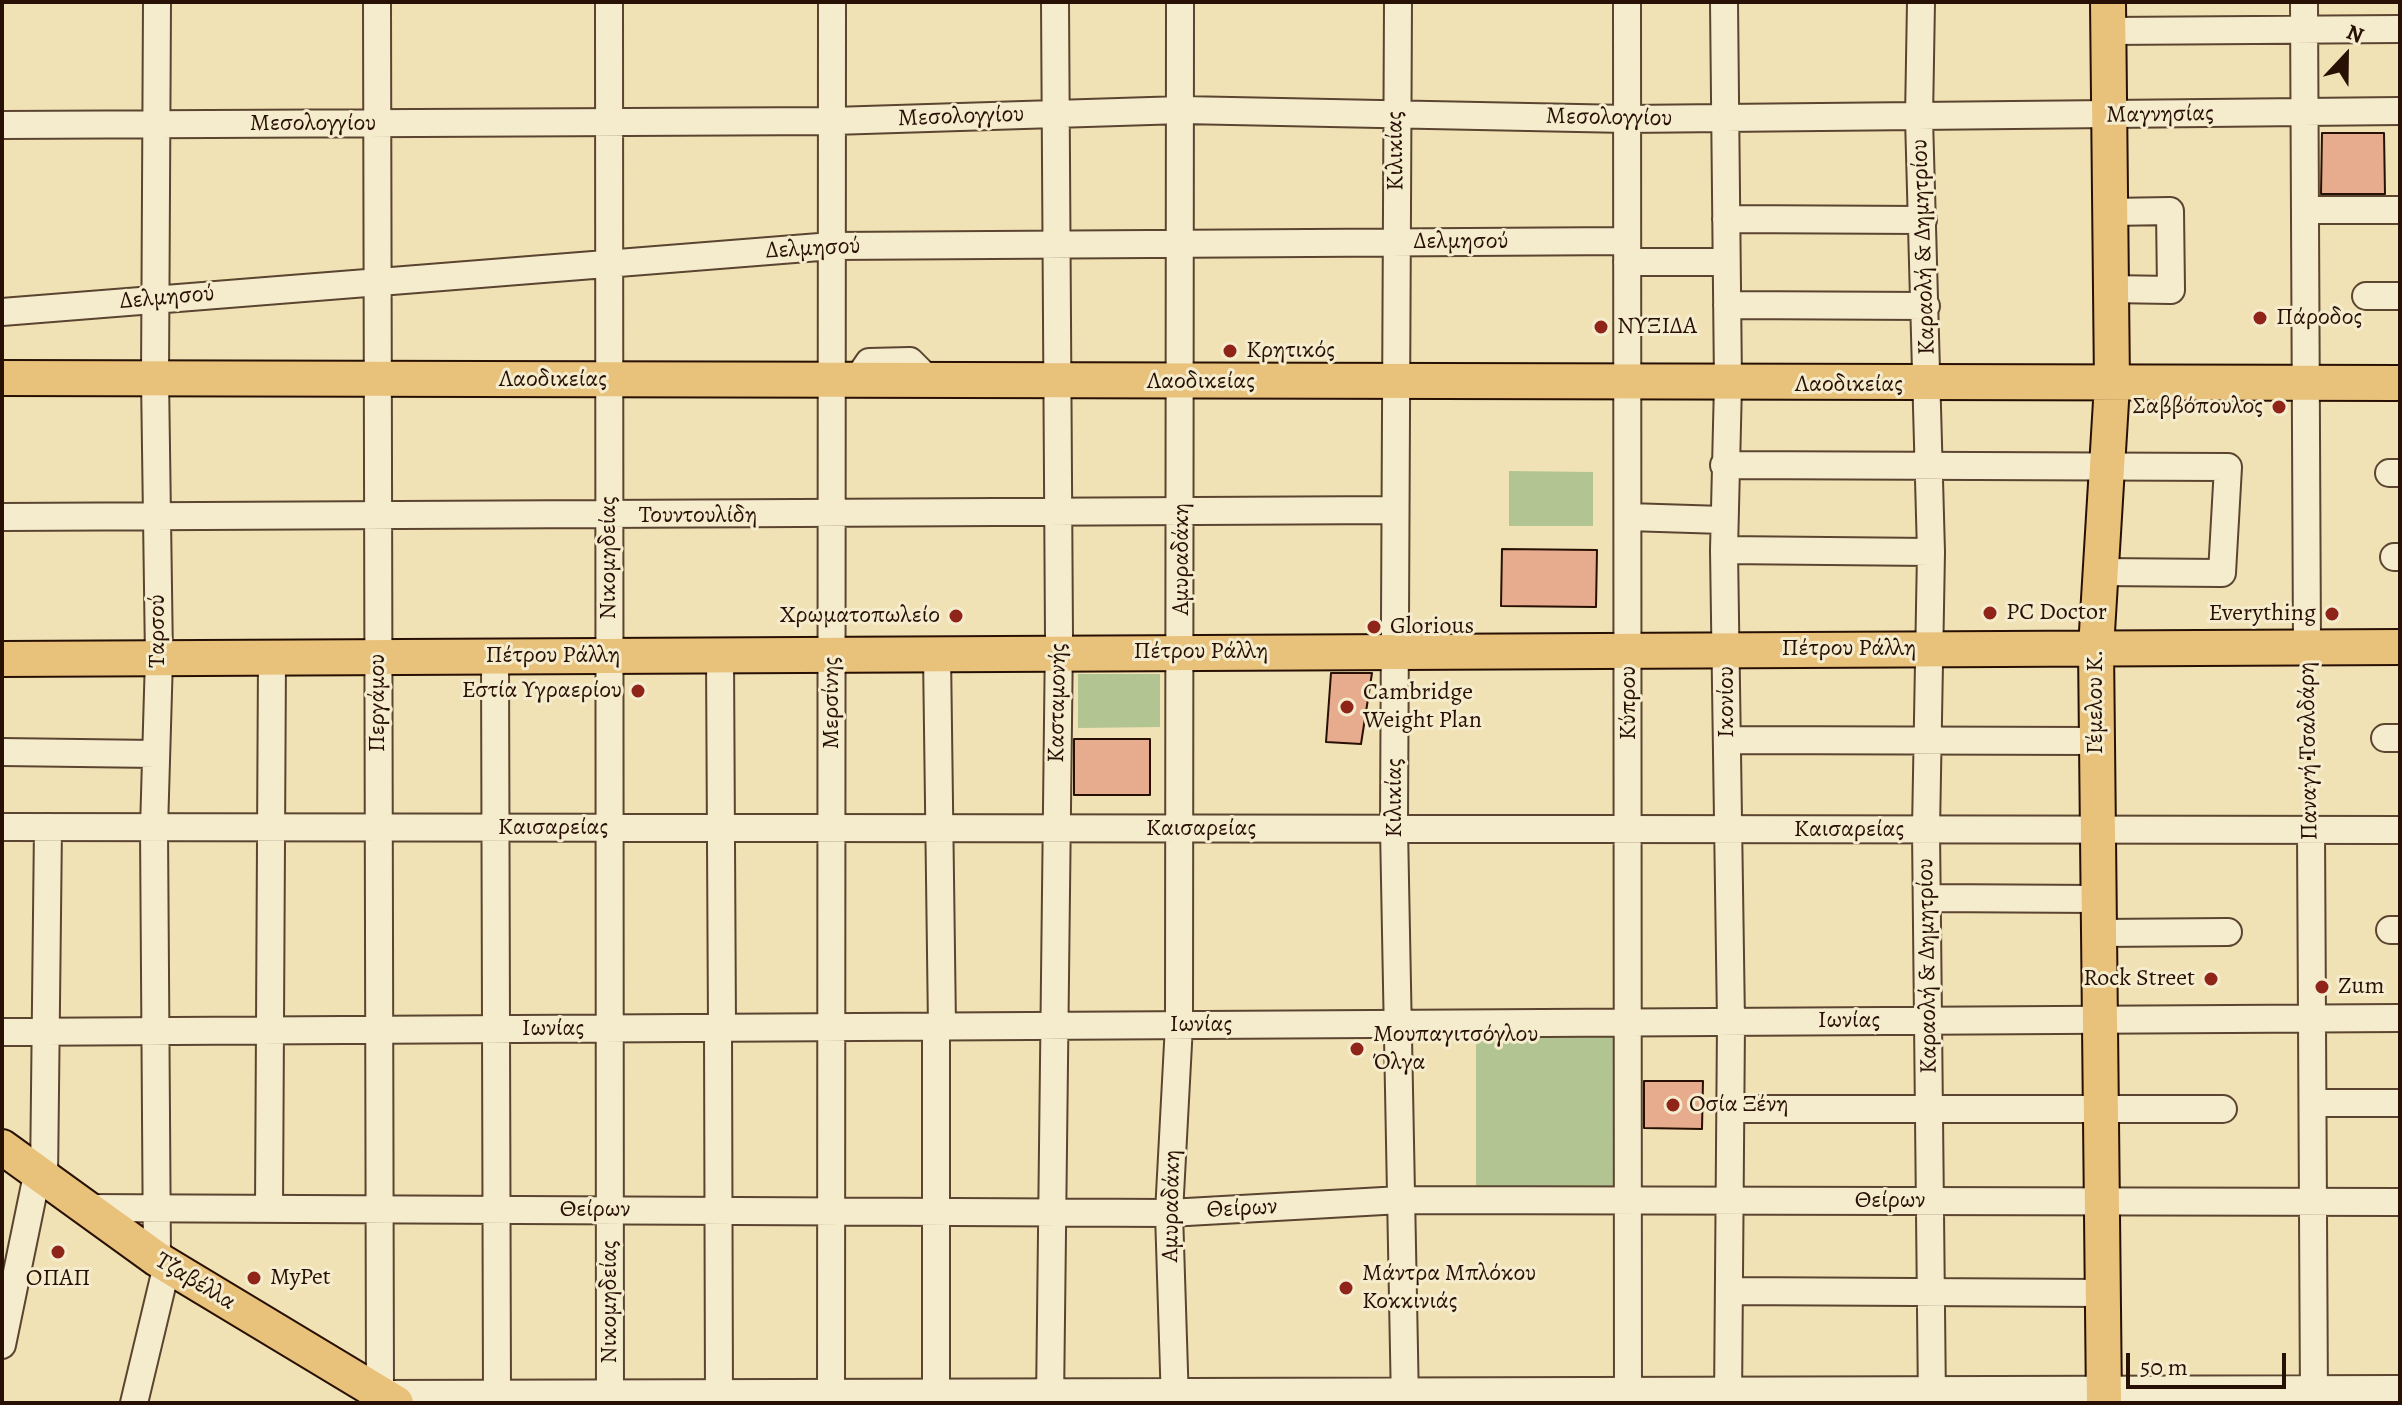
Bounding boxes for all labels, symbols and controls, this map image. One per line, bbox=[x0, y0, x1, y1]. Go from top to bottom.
north arrow bbox=[2306, 16, 2386, 96]
text: N bbox=[2342, 17, 2368, 51]
street label: Μεσολογγίου bbox=[897, 100, 1025, 134]
street label: Μαγνησίας bbox=[2106, 100, 2214, 130]
street label: Μεσολογγίου bbox=[1545, 102, 1673, 134]
street label: Μεσολογγίου bbox=[250, 110, 376, 138]
street label: Κιλικίας bbox=[1381, 111, 1411, 191]
street label: Καραολή & Δημητρίου bbox=[1906, 139, 1942, 355]
street label: Δελμησού bbox=[1414, 228, 1508, 256]
street label: Δελμησού bbox=[765, 232, 861, 266]
street label: Δελμησού bbox=[118, 280, 216, 316]
place label: Πάροδος bbox=[2276, 304, 2362, 332]
marker: Πάροδος bbox=[2251, 309, 2269, 327]
place label: ΝΥΞΙΔΑ bbox=[1617, 313, 1697, 341]
marker: ΝΥΞΙΔΑ bbox=[1592, 318, 1610, 336]
place label: Κρητικός bbox=[1246, 337, 1335, 365]
marker: Κρητικός bbox=[1221, 342, 1239, 360]
street label: Λαοδικείας bbox=[499, 366, 607, 394]
street label: Λαοδικείας bbox=[1147, 368, 1255, 396]
street label: Λαοδικείας bbox=[1795, 371, 1903, 399]
place label: Σαββόπουλος bbox=[2133, 393, 2263, 421]
marker: Σαββόπουλος bbox=[2270, 398, 2288, 416]
street label: Νικομηδείας bbox=[595, 496, 623, 620]
street label: Τουντουλίδη bbox=[639, 502, 757, 530]
street label: Αμυραδάκη bbox=[1168, 503, 1196, 615]
street label: Ταρσού bbox=[144, 594, 172, 668]
place label: PC Doctor bbox=[2006, 599, 2107, 627]
place label: Everything bbox=[2209, 600, 2316, 628]
place label: Χρωματοπωλείο bbox=[780, 602, 940, 630]
marker: PC Doctor bbox=[1981, 604, 1999, 622]
marker: Everything bbox=[2323, 605, 2341, 623]
marker: Χρωματοπωλείο bbox=[947, 607, 965, 625]
place label: Glorious bbox=[1390, 613, 1474, 641]
marker: Glorious bbox=[1365, 618, 1383, 636]
street label: Πέτρου Ράλλη bbox=[1782, 635, 1916, 663]
street label: Πέτρου Ράλλη bbox=[1134, 638, 1268, 666]
street label: Πέτρου Ράλλη bbox=[486, 642, 620, 670]
street label: Κασταμονής bbox=[1043, 643, 1073, 763]
street label: Γέμελου Κ. bbox=[2082, 650, 2110, 754]
street label: Περγάμου bbox=[364, 654, 392, 752]
street label: Μερσίνης bbox=[818, 657, 846, 749]
street label: Παναγή Τσαλδάρη bbox=[2293, 661, 2325, 841]
street label: Κύπρου bbox=[1615, 666, 1643, 740]
street label: Ικονίου bbox=[1713, 666, 1741, 738]
place label: Εστία Υγραερίου bbox=[462, 677, 622, 705]
place label: Cambridge Weight Plan bbox=[1363, 679, 1482, 735]
marker: Εστία Υγραερίου bbox=[629, 682, 647, 700]
marker: Cambridge Weight Plan bbox=[1338, 698, 1356, 716]
street label: Κιλικίας bbox=[1381, 758, 1409, 838]
street label: Καισαρείας bbox=[498, 814, 608, 842]
street label: Καισαρείας bbox=[1146, 815, 1256, 843]
street label: Καισαρείας bbox=[1794, 816, 1904, 844]
street label: Καραολή & Δημητρίου bbox=[1912, 858, 1944, 1074]
place label: Rock Street bbox=[2083, 965, 2195, 993]
marker: Rock Street bbox=[2202, 970, 2220, 988]
place label: Zum bbox=[2338, 973, 2384, 1001]
marker: Zum bbox=[2313, 978, 2331, 996]
street label: Ιωνίας bbox=[1818, 1007, 1880, 1035]
street label: Ιωνίας bbox=[1170, 1011, 1232, 1039]
street label: Ιωνίας bbox=[522, 1015, 584, 1043]
place label: Μουπαγιτσόγλου Όλγα bbox=[1373, 1021, 1538, 1077]
marker: Μουπαγιτσόγλου Όλγα bbox=[1348, 1040, 1366, 1058]
place label: Οσία Ξένη bbox=[1689, 1091, 1789, 1119]
marker: Οσία Ξένη bbox=[1664, 1096, 1682, 1114]
street label: Αμυραδάκη bbox=[1157, 1150, 1187, 1262]
street label: Θείρων bbox=[1855, 1187, 1925, 1215]
street label: Θείρων bbox=[1206, 1193, 1278, 1225]
street label: Θείρων bbox=[560, 1196, 630, 1224]
street label: Νικομηδείας bbox=[596, 1240, 624, 1364]
marker: ΟΠΑΠ bbox=[49, 1243, 67, 1261]
street label: Τζαβέλλα bbox=[150, 1247, 240, 1317]
place label: Μάντρα Μπλόκου Κοκκινιάς bbox=[1362, 1260, 1536, 1316]
place label: MyPet bbox=[270, 1264, 331, 1292]
place label: ΟΠΑΠ bbox=[26, 1265, 90, 1293]
marker: MyPet bbox=[245, 1269, 263, 1287]
marker: Μάντρα Μπλόκου Κοκκινιάς bbox=[1337, 1279, 1355, 1297]
scale bar bbox=[2130, 1337, 2290, 1387]
text: 50 m bbox=[2140, 1351, 2188, 1383]

